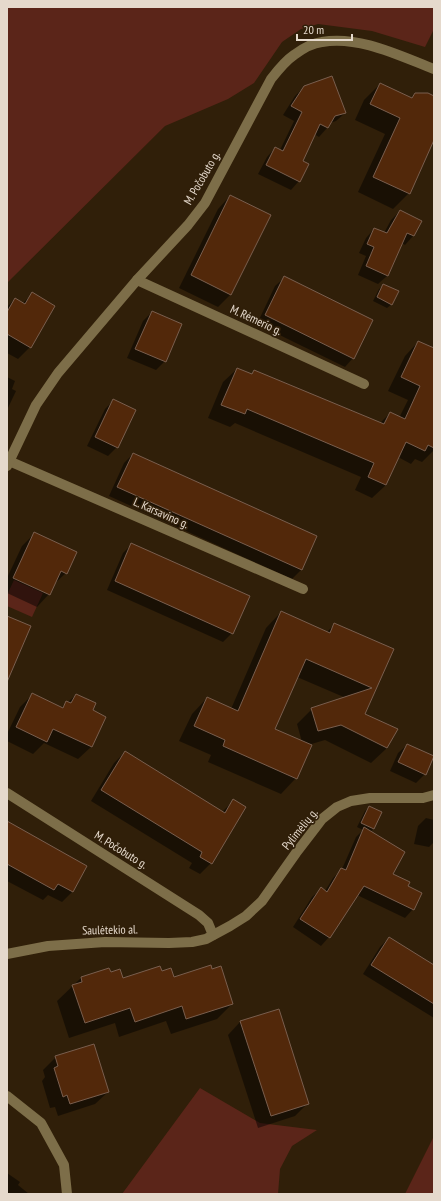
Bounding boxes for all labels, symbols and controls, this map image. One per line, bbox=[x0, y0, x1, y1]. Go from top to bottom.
scale bar bbox=[297, 16, 352, 42]
text: 20 m bbox=[303, 22, 324, 37]
street label: M. Počobuto g. bbox=[180, 148, 223, 207]
street label: M. Rėmerio g. bbox=[228, 301, 285, 338]
street label: L. Karsavino g. bbox=[131, 494, 191, 531]
street label: Pylimėlių g. bbox=[278, 805, 321, 852]
street label: M. Počobuto g. bbox=[92, 827, 151, 872]
street label: Saulėtekio al. bbox=[82, 922, 138, 937]

